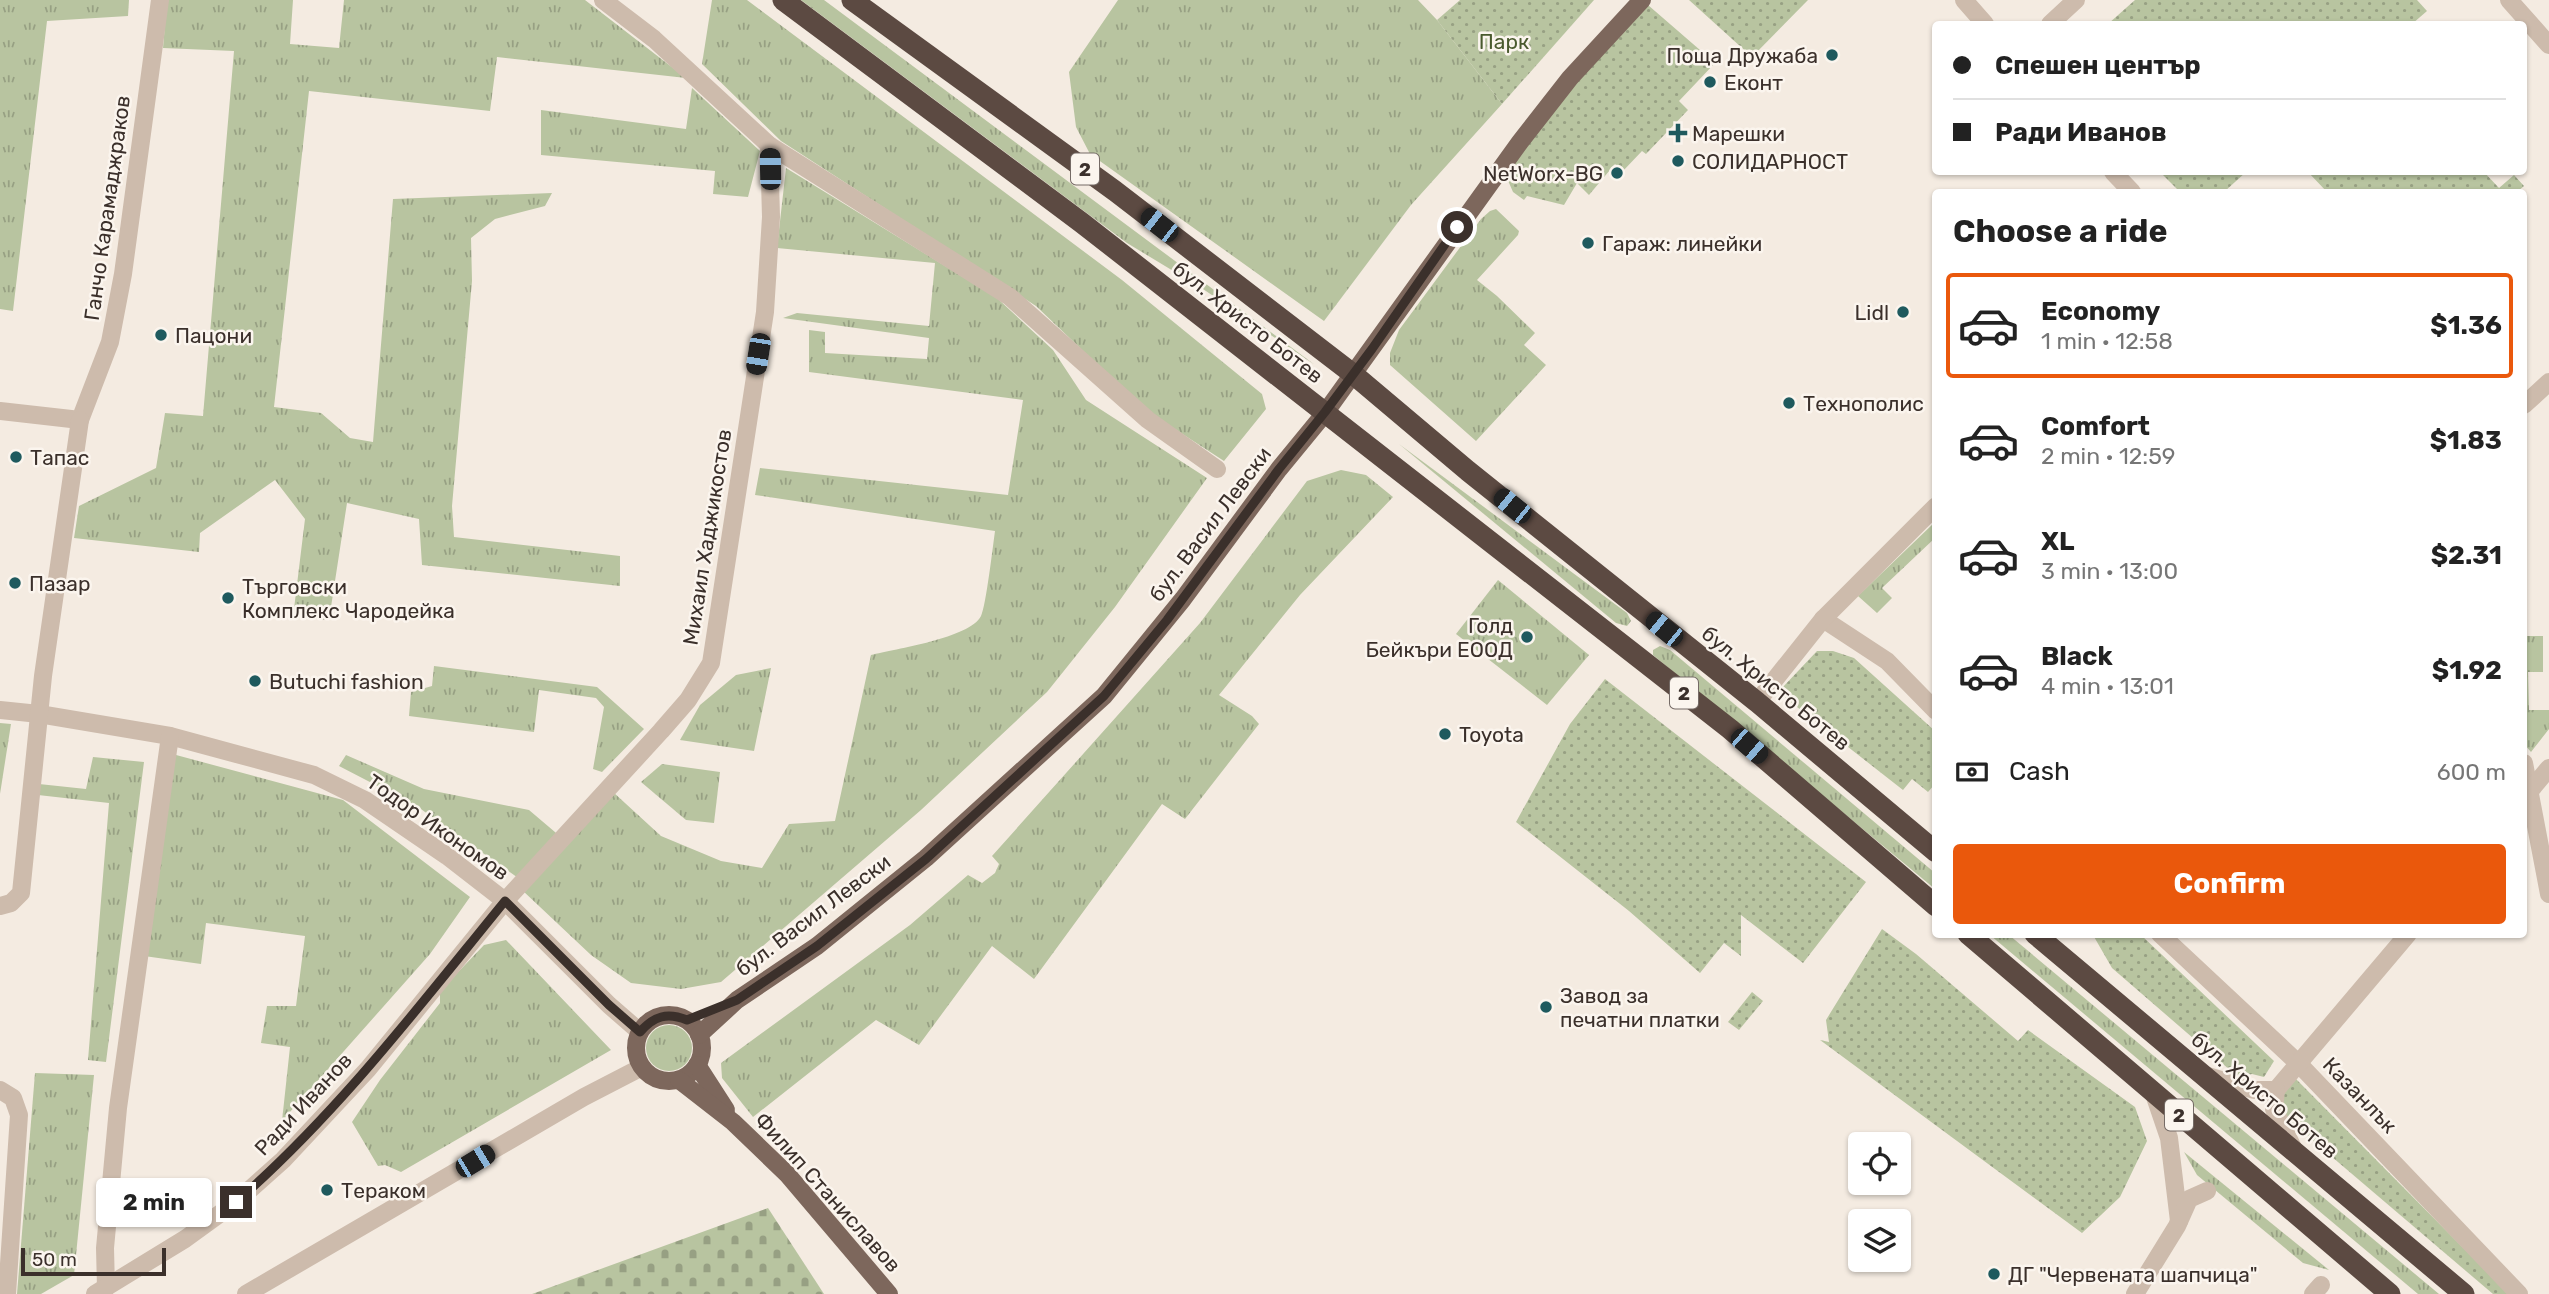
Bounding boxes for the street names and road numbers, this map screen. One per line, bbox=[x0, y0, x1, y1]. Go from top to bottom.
street label: Ганчо Карамаджраков bbox=[79, 94, 135, 322]
road number: 2 bbox=[1071, 154, 1099, 184]
street label: бул. Христо Ботев bbox=[1168, 256, 1328, 388]
street label: Михаил Хаджикостов bbox=[678, 427, 736, 647]
street label: бул. Васил Левски bbox=[1144, 442, 1276, 606]
street label: бул. Христо Ботев bbox=[1697, 621, 1855, 755]
road number: 2 bbox=[1670, 678, 1698, 708]
street label: Тодор Икономов bbox=[362, 769, 514, 885]
street label: бул. Васил Левски bbox=[731, 849, 895, 981]
street label: бул. Христо Ботев bbox=[2187, 1026, 2343, 1164]
street label: Ради Иванов bbox=[249, 1048, 357, 1160]
street label: Казанлък bbox=[2318, 1052, 2402, 1138]
road number: 2 bbox=[2165, 1100, 2193, 1130]
street label: Филип Станиславов bbox=[750, 1107, 906, 1277]

